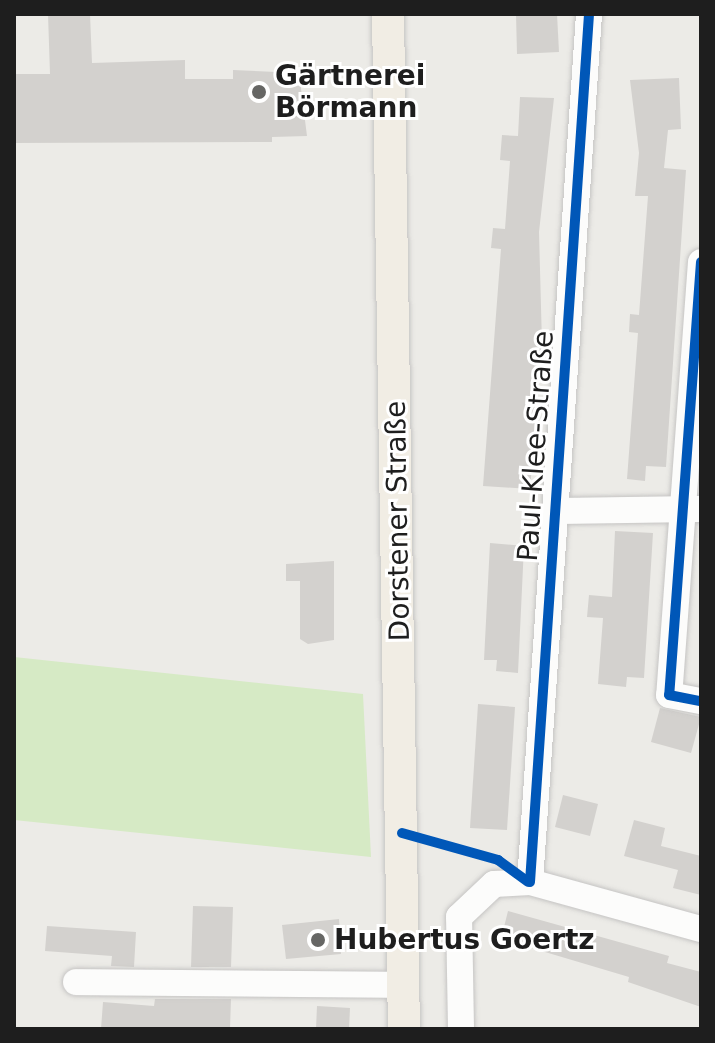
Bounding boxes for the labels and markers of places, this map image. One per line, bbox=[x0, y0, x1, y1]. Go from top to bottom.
place label: Gärtnerei Börmann bbox=[275, 59, 425, 125]
marker: Gärtnerei Börmann bbox=[250, 83, 268, 101]
place label: Hubertus Goertz bbox=[334, 923, 595, 957]
marker: Hubertus Goertz bbox=[309, 931, 327, 949]

